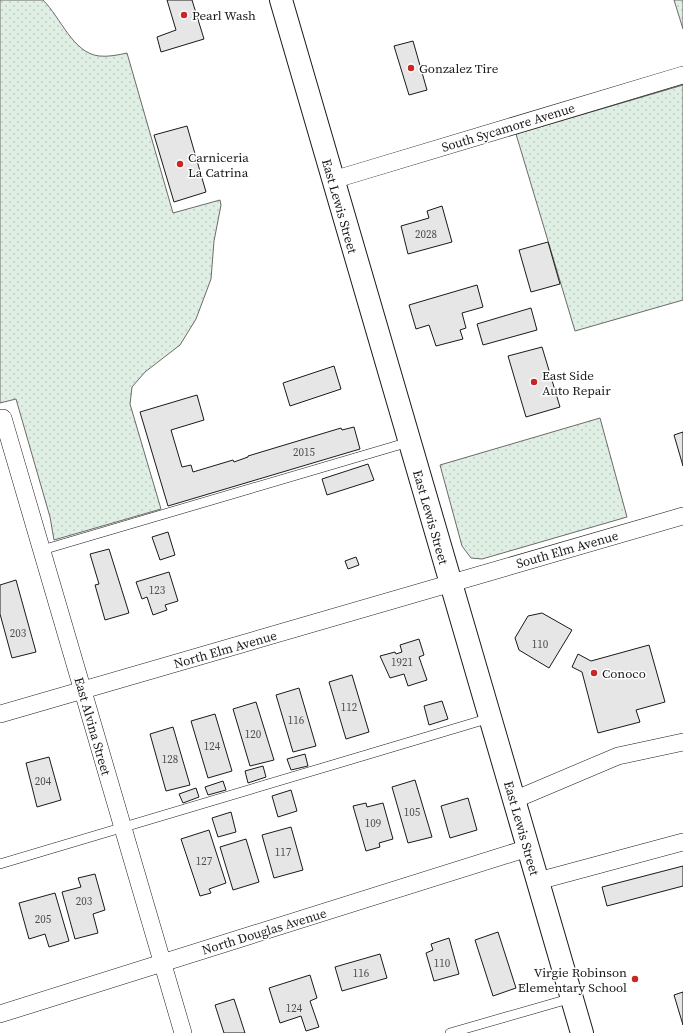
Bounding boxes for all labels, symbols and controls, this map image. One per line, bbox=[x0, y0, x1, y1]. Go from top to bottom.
place label: Pearl Wash bbox=[192, 7, 256, 24]
marker: Pearl Wash bbox=[179, 10, 189, 20]
place label: Gonzalez Tire bbox=[419, 60, 499, 77]
marker: Gonzalez Tire bbox=[406, 63, 416, 73]
street label: South Sycamore Avenue bbox=[439, 99, 577, 156]
place label: Carniceria La Catrina bbox=[188, 149, 249, 181]
street label: East Lewis Street bbox=[318, 157, 361, 256]
marker: Carniceria La Catrina bbox=[175, 159, 185, 169]
house number: 2028 bbox=[415, 227, 437, 242]
place label: East Side Auto Repair bbox=[542, 367, 611, 399]
marker: East Side Auto Repair bbox=[529, 377, 539, 387]
house number: 2015 bbox=[293, 445, 315, 460]
street label: East Lewis Street bbox=[409, 468, 452, 567]
street label: South Elm Avenue bbox=[514, 527, 621, 572]
house number: 123 bbox=[149, 583, 166, 598]
house number: 203 bbox=[10, 626, 27, 641]
street label: North Elm Avenue bbox=[172, 627, 279, 672]
house number: 110 bbox=[532, 637, 549, 652]
house number: 1921 bbox=[391, 655, 413, 670]
place label: Conoco bbox=[602, 665, 646, 682]
marker: Conoco bbox=[589, 668, 599, 678]
street label: East Alvina Street bbox=[70, 675, 115, 778]
house number: 112 bbox=[341, 700, 358, 715]
house number: 116 bbox=[288, 713, 305, 728]
house number: 120 bbox=[245, 727, 262, 742]
house number: 124 bbox=[204, 739, 221, 754]
house number: 128 bbox=[162, 752, 178, 767]
house number: 204 bbox=[35, 774, 52, 789]
street label: East Lewis Street bbox=[500, 779, 543, 878]
house number: 105 bbox=[404, 805, 421, 820]
house number: 109 bbox=[365, 816, 381, 831]
house number: 117 bbox=[275, 845, 292, 860]
house number: 127 bbox=[196, 854, 213, 869]
house number: 203 bbox=[76, 894, 93, 909]
street label: North Douglas Avenue bbox=[200, 904, 329, 959]
house number: 205 bbox=[35, 912, 52, 927]
house number: 110 bbox=[434, 956, 451, 971]
place label: Virgie Robinson Elementary School bbox=[518, 964, 627, 996]
house number: 116 bbox=[353, 966, 370, 981]
marker: Virgie Robinson Elementary School bbox=[630, 974, 640, 984]
house number: 124 bbox=[286, 1001, 303, 1016]

